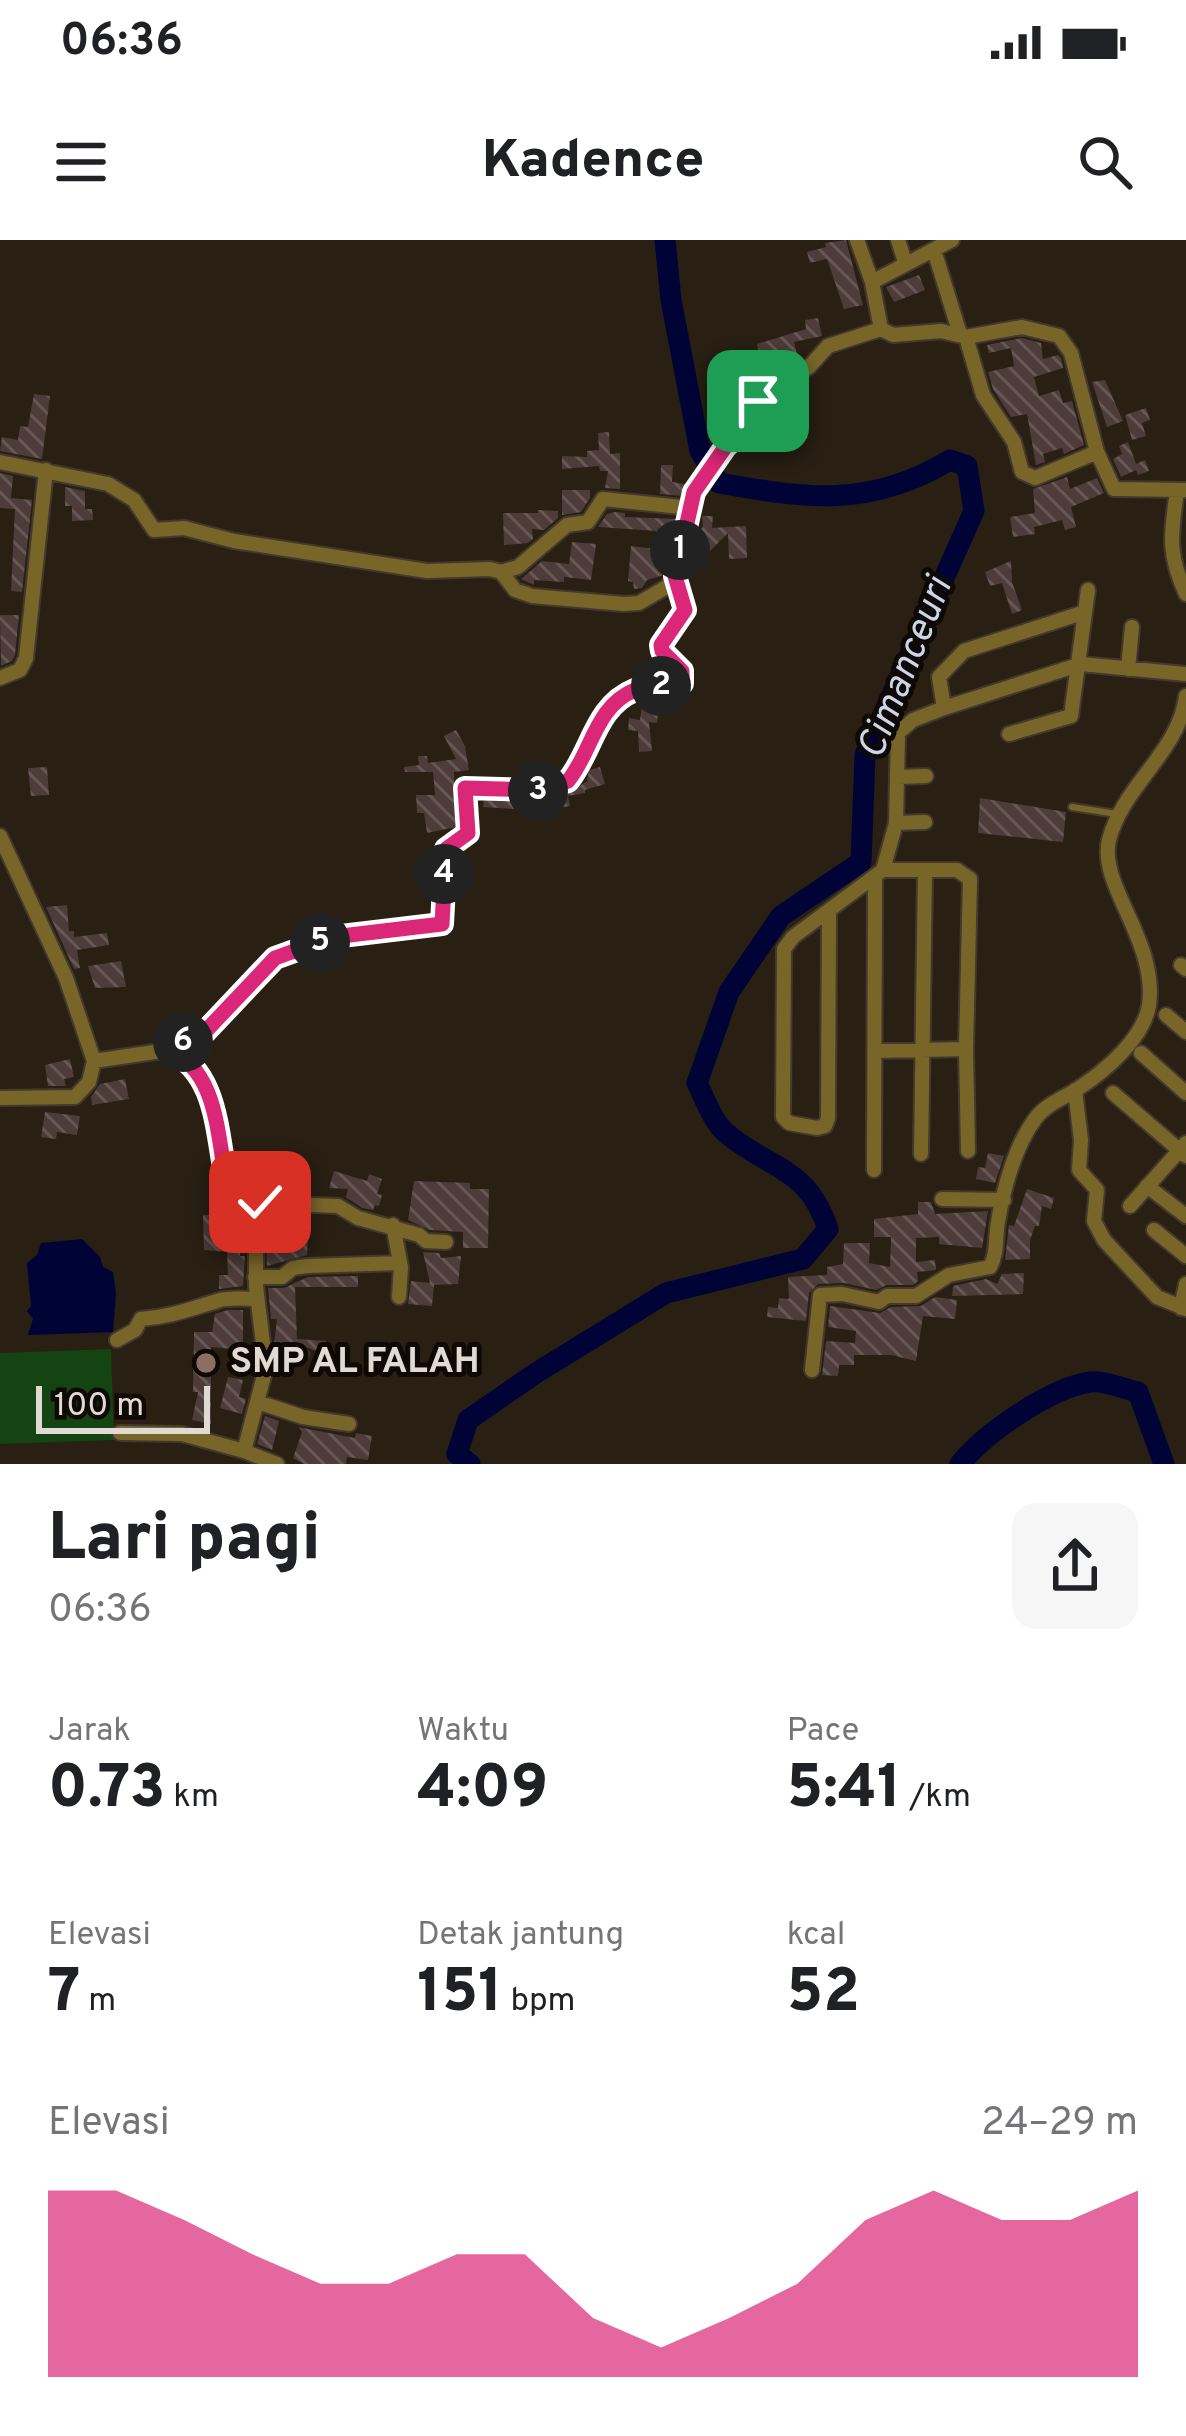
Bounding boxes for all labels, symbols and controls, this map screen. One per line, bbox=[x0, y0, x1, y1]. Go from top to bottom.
text: 06:36 bbox=[60, 14, 183, 71]
text: Kadence bbox=[482, 128, 704, 197]
icon: menu bbox=[48, 129, 114, 195]
icon: search bbox=[1072, 129, 1138, 195]
pin bbox=[707, 350, 809, 452]
icon: arrive bbox=[725, 368, 791, 434]
pin: 1 bbox=[650, 520, 710, 580]
text: 1 bbox=[673, 529, 687, 571]
water label: Cimanceuri bbox=[848, 569, 966, 767]
pin: 2 bbox=[631, 656, 691, 716]
text: 2 bbox=[651, 665, 671, 707]
pin: 3 bbox=[508, 761, 568, 821]
text: 3 bbox=[528, 770, 548, 812]
pin: 4 bbox=[414, 844, 474, 904]
text: 4 bbox=[433, 853, 455, 895]
pin: 5 bbox=[290, 912, 350, 972]
text: 5 bbox=[310, 921, 330, 963]
pin: 6 bbox=[153, 1012, 213, 1072]
text: 6 bbox=[173, 1021, 193, 1063]
pin bbox=[209, 1151, 311, 1253]
icon: check bbox=[227, 1169, 293, 1235]
place label: SMP AL FALAH bbox=[230, 1340, 480, 1386]
marker: SMP AL FALAH bbox=[193, 1350, 219, 1376]
scale bar bbox=[36, 1380, 210, 1433]
text: 100 m bbox=[54, 1386, 144, 1428]
text: Lari pagi bbox=[48, 1500, 321, 1583]
button: share bbox=[1012, 1503, 1138, 1629]
text: 06:36 bbox=[48, 1587, 152, 1636]
text: Jarak bbox=[48, 1711, 131, 1753]
text: Waktu bbox=[417, 1711, 509, 1753]
text: Pace bbox=[787, 1711, 859, 1753]
text: 0.73 bbox=[48, 1753, 165, 1829]
text: 4:09 bbox=[417, 1753, 548, 1829]
text: 5:41 bbox=[787, 1753, 902, 1829]
text: km bbox=[165, 1777, 219, 1819]
text: /km bbox=[902, 1777, 971, 1819]
text: Elevasi bbox=[48, 1915, 151, 1957]
text: Detak jantung bbox=[417, 1915, 624, 1957]
text: kcal bbox=[787, 1915, 845, 1957]
text: 7 bbox=[48, 1957, 80, 2033]
text: 151 bbox=[417, 1957, 503, 2033]
text: 52 bbox=[787, 1957, 860, 2033]
text: m bbox=[80, 1981, 116, 2023]
text: bpm bbox=[503, 1981, 575, 2023]
text: Elevasi bbox=[48, 2100, 170, 2149]
text: 24–29 m bbox=[981, 2100, 1138, 2149]

